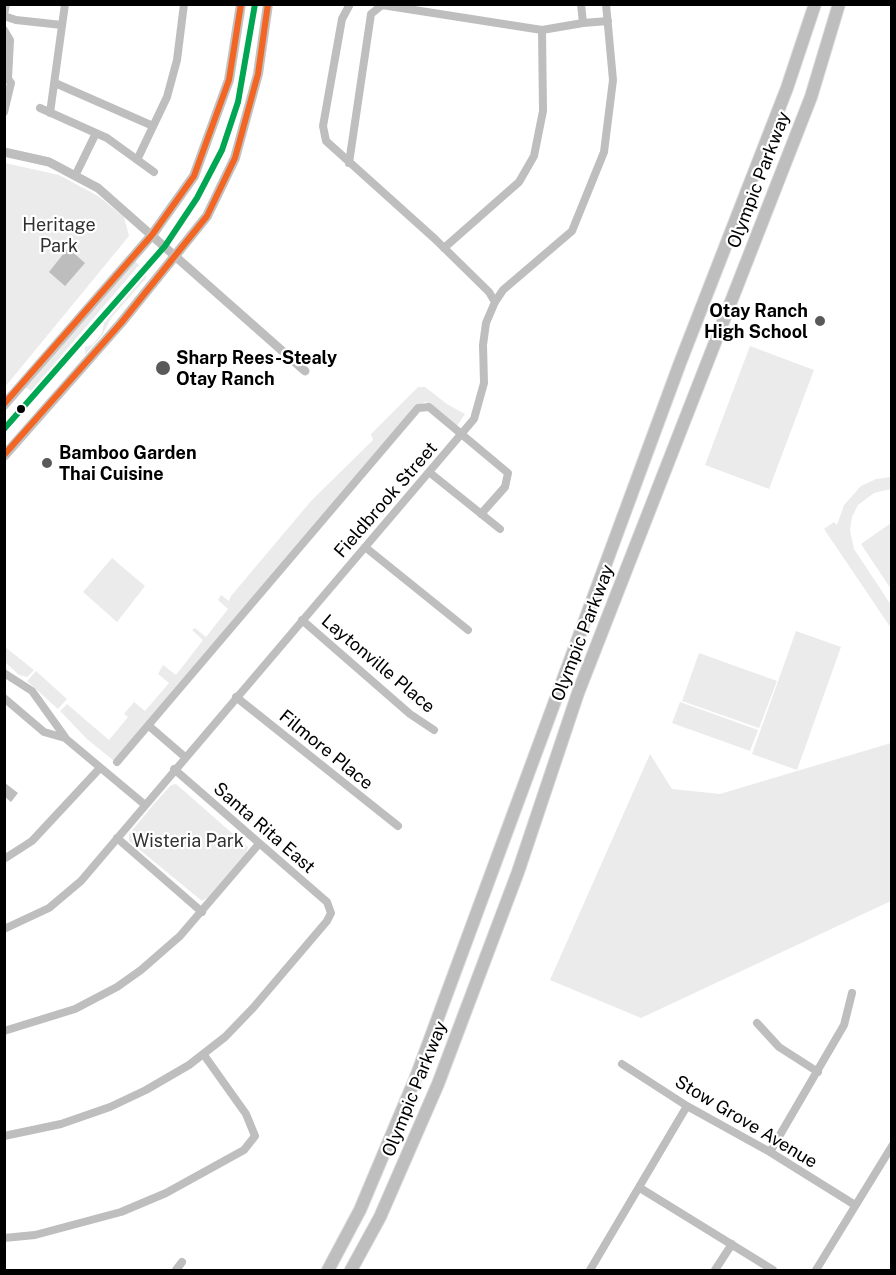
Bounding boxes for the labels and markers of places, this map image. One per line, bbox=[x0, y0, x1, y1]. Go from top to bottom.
place label: Otay Ranch High School bbox=[704, 300, 808, 342]
marker: Otay Ranch High School bbox=[813, 314, 827, 328]
place label: Sharp Rees-Stealy Otay Ranch bbox=[176, 347, 337, 389]
marker: Sharp Rees-Stealy Otay Ranch bbox=[154, 359, 172, 377]
unlabelled marker bbox=[15, 403, 27, 415]
place label: Bamboo Garden Thai Cuisine bbox=[59, 442, 197, 484]
marker: Bamboo Garden Thai Cuisine bbox=[40, 456, 54, 470]

